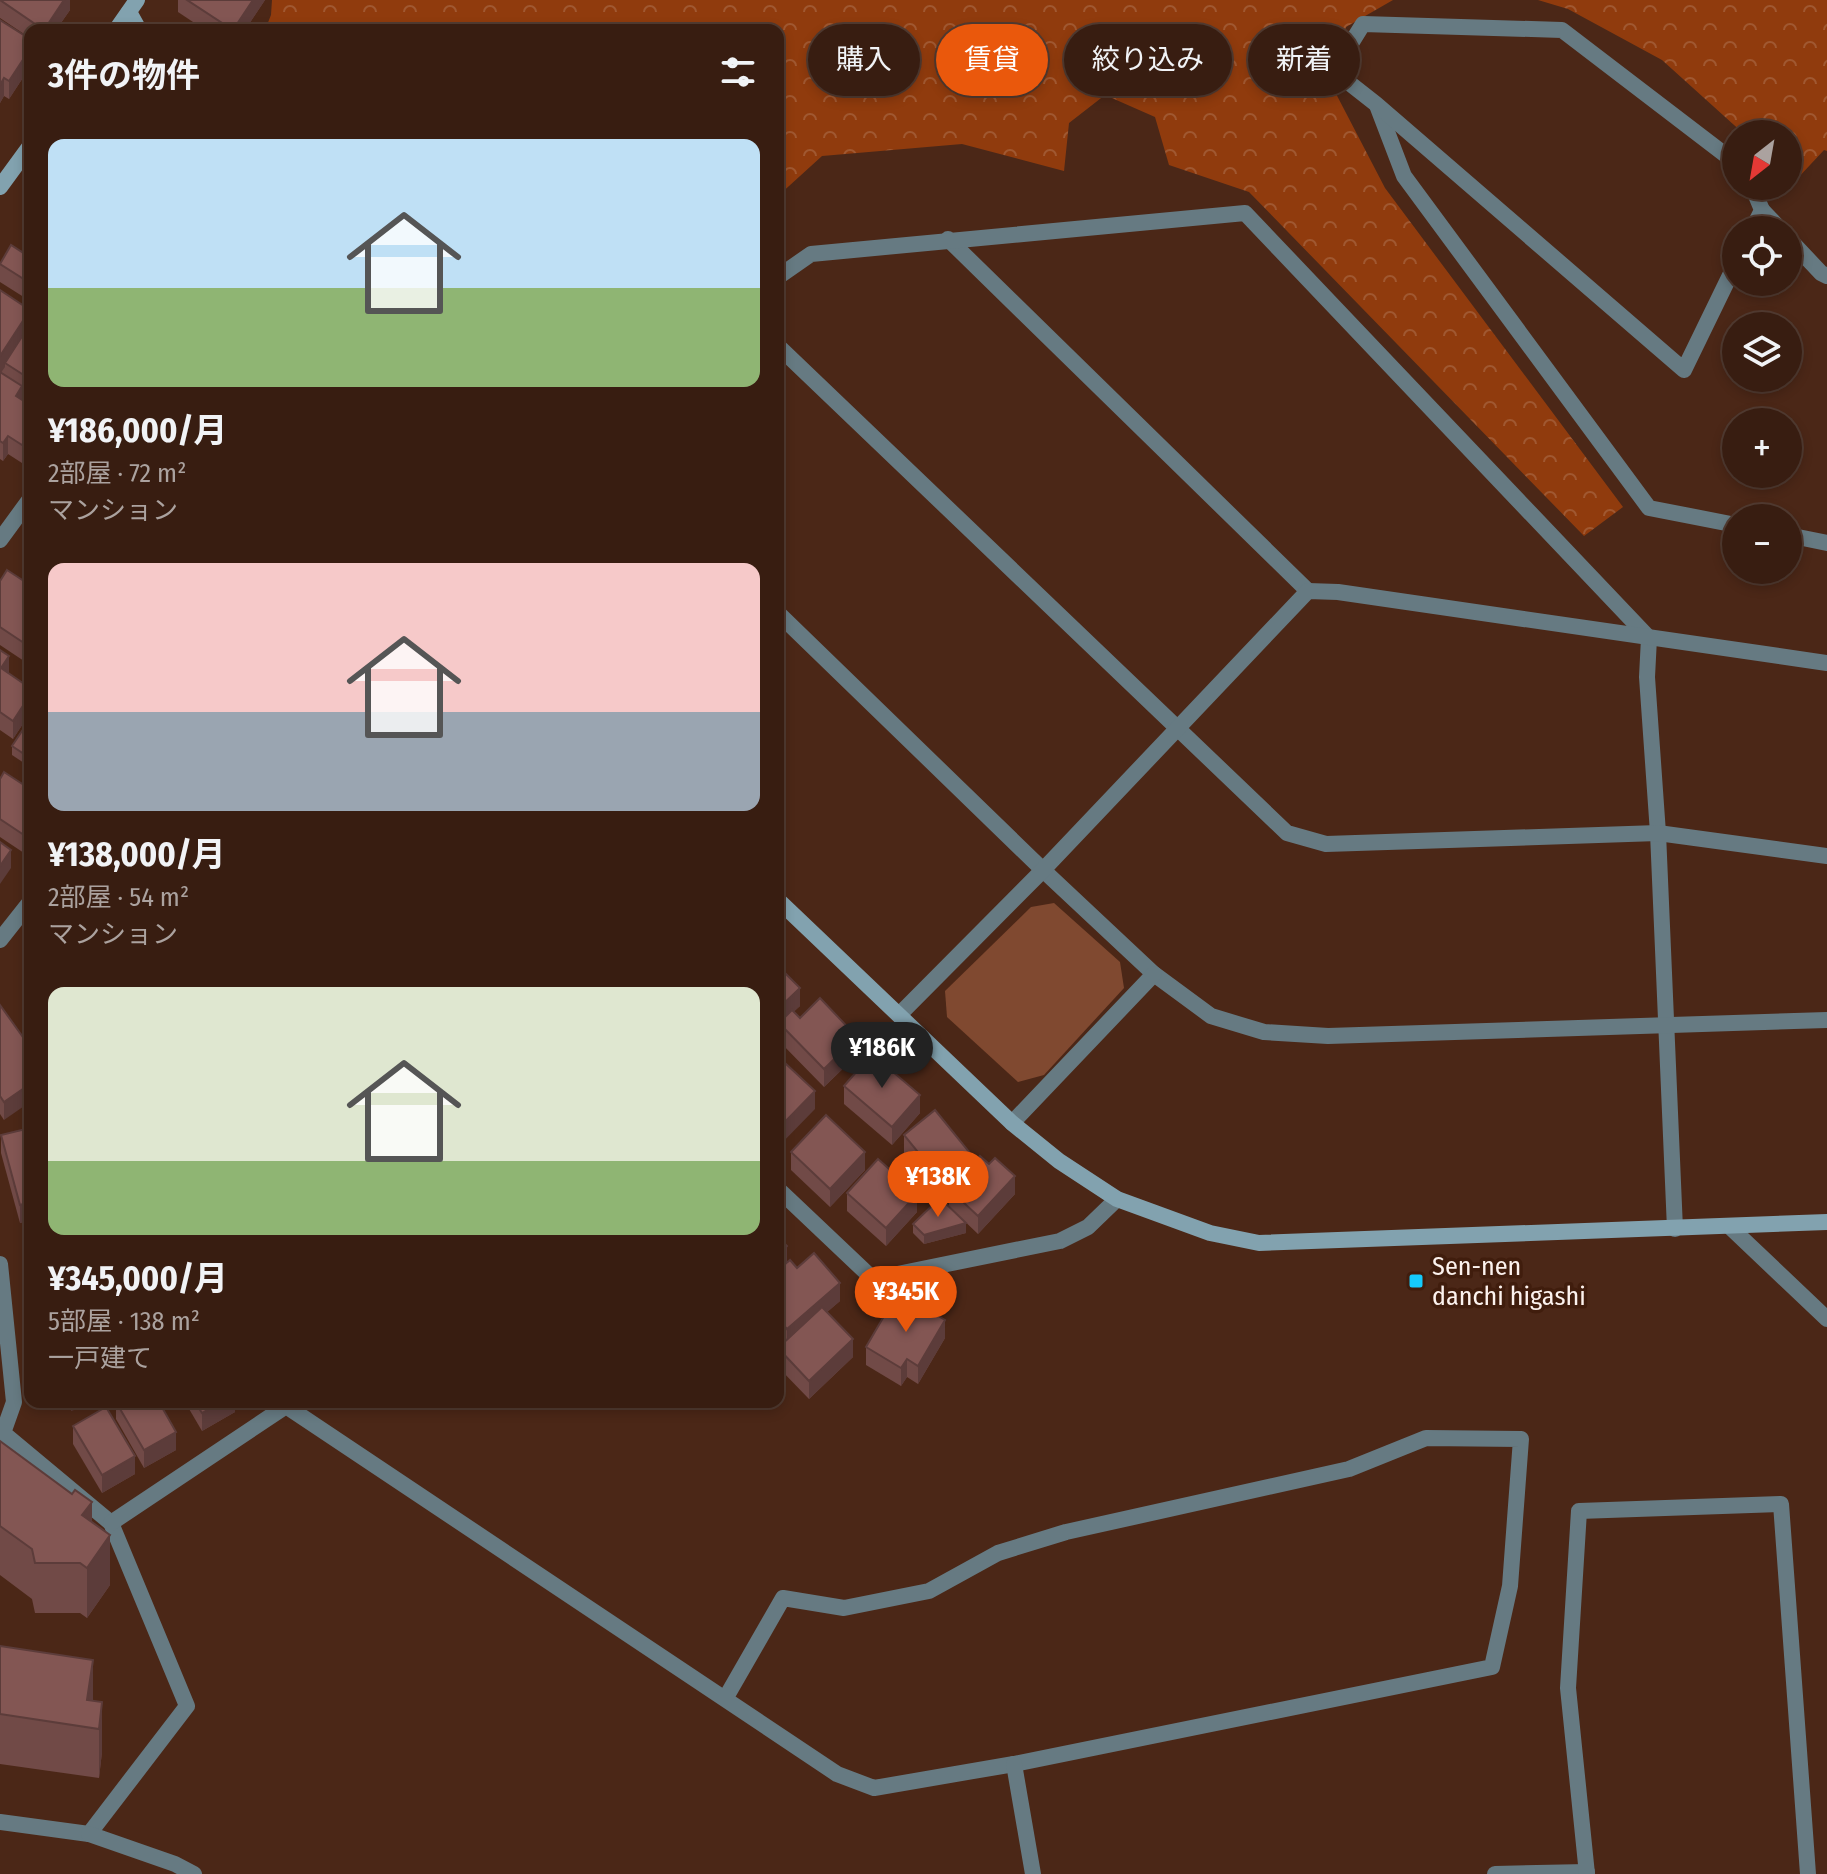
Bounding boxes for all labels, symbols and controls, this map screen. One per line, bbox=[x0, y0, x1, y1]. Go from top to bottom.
chip: 購入 bbox=[808, 24, 920, 96]
chip: 賃貸 bbox=[936, 24, 1048, 96]
chip: 絞り込み bbox=[1064, 24, 1232, 96]
chip: 新着 bbox=[1248, 24, 1360, 96]
icon: filters bbox=[716, 50, 760, 94]
text: 3件の物件 bbox=[48, 55, 200, 96]
north arrow bbox=[1722, 120, 1802, 200]
map controls bbox=[1722, 120, 1802, 584]
icon: home bbox=[332, 191, 476, 335]
button: locate bbox=[1722, 216, 1802, 296]
button: layers bbox=[1722, 312, 1802, 392]
button: + bbox=[1722, 408, 1802, 488]
text: ¥186,000/月 bbox=[48, 410, 228, 451]
text: 2部屋 · 72 m² bbox=[48, 458, 186, 489]
text: マンション bbox=[48, 495, 178, 526]
button: − bbox=[1722, 504, 1802, 584]
icon: home bbox=[332, 615, 476, 759]
text: ¥138,000/月 bbox=[48, 834, 226, 875]
text: 2部屋 · 54 m² bbox=[48, 882, 189, 913]
text: マンション bbox=[48, 919, 178, 950]
pin: ¥186K bbox=[826, 1022, 938, 1090]
text: ¥186K bbox=[849, 1032, 915, 1063]
icon: home bbox=[332, 1039, 476, 1183]
pin: ¥138K bbox=[882, 1151, 994, 1219]
text: ¥138K bbox=[906, 1161, 970, 1192]
place label: Sen-nen danchi higashi bbox=[1432, 1251, 1586, 1312]
text: ¥345,000/月 bbox=[48, 1258, 228, 1299]
pin: ¥345K bbox=[850, 1266, 962, 1334]
marker: Sen-nen danchi higashi bbox=[1407, 1272, 1425, 1290]
text: ¥345K bbox=[873, 1276, 939, 1307]
text: 5部屋 · 138 m² bbox=[48, 1306, 200, 1337]
text: 一戸建て bbox=[48, 1343, 152, 1374]

